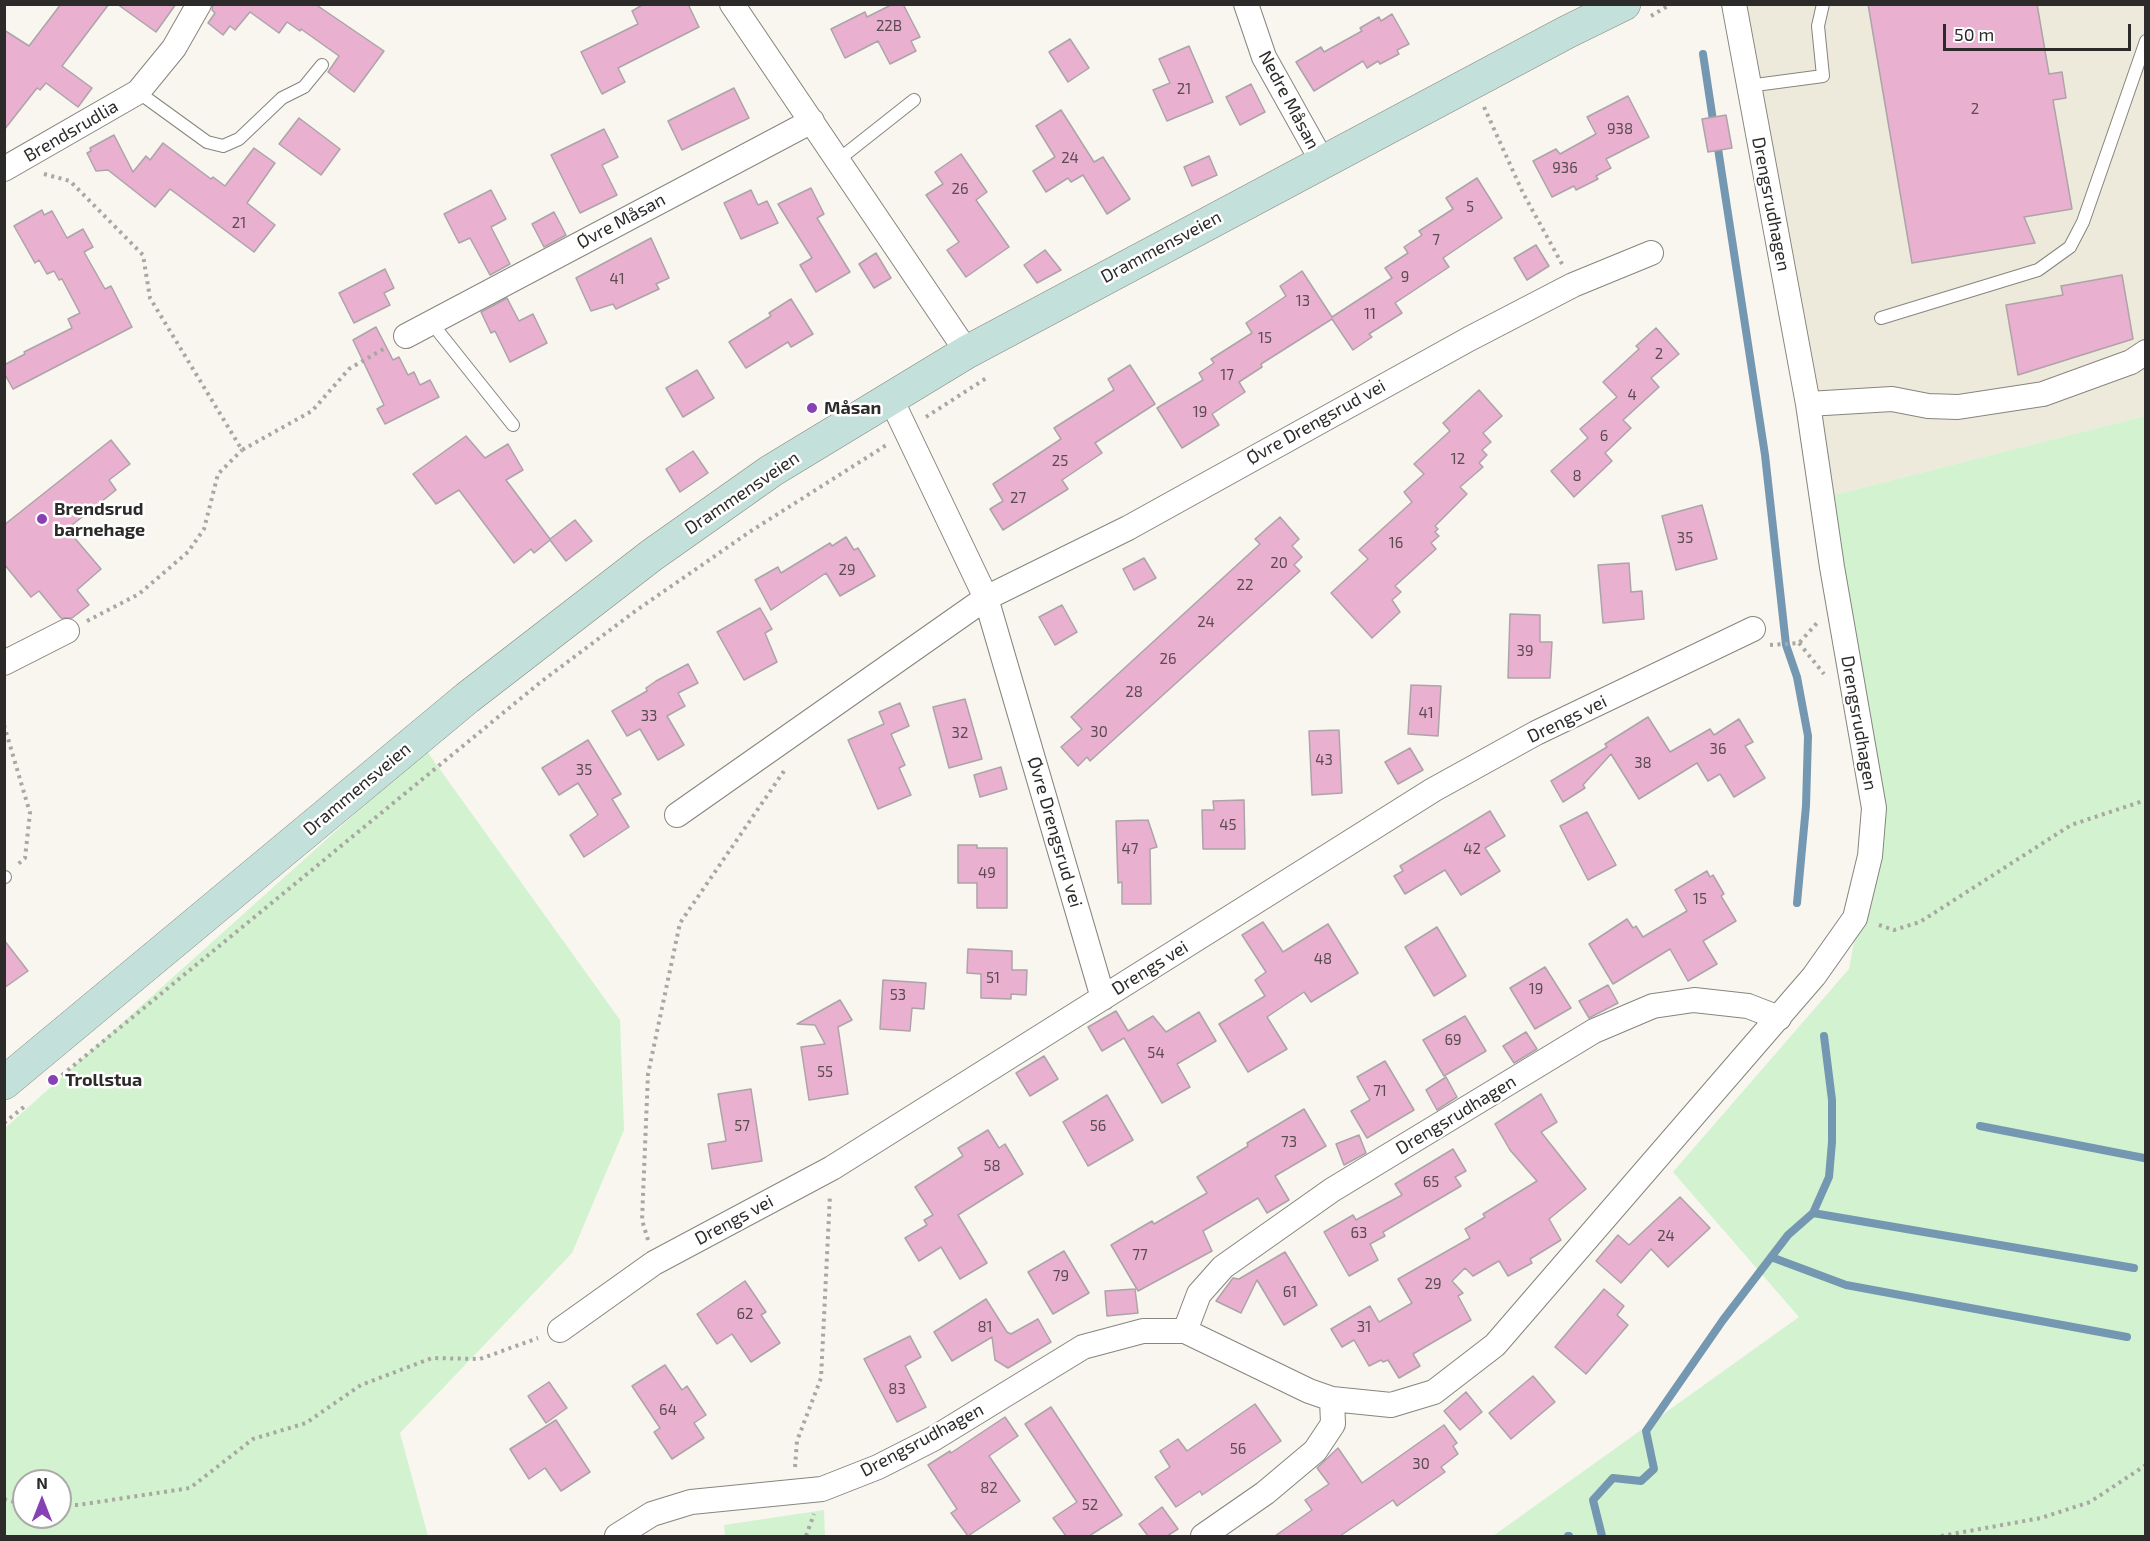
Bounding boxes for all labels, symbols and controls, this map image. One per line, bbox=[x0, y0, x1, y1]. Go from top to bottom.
scale bar bbox=[1946, 12, 2134, 50]
house number: 22B bbox=[876, 17, 902, 35]
text: 50 m bbox=[1954, 23, 1994, 45]
street label: Nedre Måsan bbox=[1254, 47, 1324, 153]
house number: 21 bbox=[1177, 80, 1191, 98]
street label: Brendsrudlia bbox=[20, 95, 122, 167]
house number: 2 bbox=[1971, 100, 1979, 118]
house number: 938 bbox=[1607, 120, 1633, 138]
street label: Drengsrudhagen bbox=[1747, 135, 1795, 273]
house number: 24 bbox=[1061, 149, 1079, 167]
house number: 936 bbox=[1552, 159, 1578, 177]
house number: 26 bbox=[951, 180, 969, 198]
street label: Øvre Måsan bbox=[573, 189, 669, 253]
house number: 5 bbox=[1466, 198, 1474, 216]
street label: Drammensveien bbox=[1097, 206, 1225, 288]
house number: 21 bbox=[232, 214, 246, 232]
house number: 7 bbox=[1432, 231, 1440, 249]
house number: 9 bbox=[1401, 268, 1409, 286]
house number: 41 bbox=[609, 270, 625, 288]
house number: 13 bbox=[1296, 292, 1310, 310]
house number: 11 bbox=[1364, 305, 1376, 323]
house number: 15 bbox=[1258, 329, 1272, 347]
house number: 2 bbox=[1655, 345, 1663, 363]
house number: 17 bbox=[1220, 366, 1234, 384]
street label: Øvre Drengsrud vei bbox=[1243, 375, 1389, 469]
house number: 4 bbox=[1627, 386, 1637, 404]
place label: Måsan bbox=[824, 397, 881, 419]
marker: Måsan bbox=[805, 401, 819, 415]
house number: 19 bbox=[1193, 403, 1207, 421]
house number: 6 bbox=[1600, 427, 1608, 445]
street label: Drammensveien bbox=[681, 447, 803, 539]
house number: 12 bbox=[1451, 450, 1465, 468]
house number: 25 bbox=[1052, 452, 1068, 470]
house number: 8 bbox=[1572, 467, 1582, 485]
house number: 27 bbox=[1010, 489, 1026, 507]
place label: Brendsrud barnehage bbox=[54, 498, 145, 540]
marker: Brendsrud barnehage bbox=[35, 512, 49, 526]
house number: 35 bbox=[1677, 529, 1693, 547]
house number: 16 bbox=[1389, 534, 1403, 552]
house number: 20 bbox=[1270, 554, 1288, 572]
house number: 29 bbox=[838, 561, 856, 579]
house number: 22 bbox=[1237, 576, 1253, 594]
house number: 24 bbox=[1197, 613, 1215, 631]
house number: 39 bbox=[1517, 642, 1533, 660]
house number: 26 bbox=[1159, 650, 1177, 668]
street label: Drengsrudhagen bbox=[1837, 654, 1881, 792]
house number: 28 bbox=[1125, 683, 1143, 701]
street label: Drengs vei bbox=[1524, 690, 1610, 748]
house number: 41 bbox=[1418, 704, 1434, 722]
house number: 33 bbox=[641, 707, 657, 725]
house number: 30 bbox=[1090, 723, 1108, 741]
house number: 32 bbox=[952, 724, 968, 742]
street label: Drammensveien bbox=[299, 738, 415, 840]
house number: 36 bbox=[1710, 740, 1726, 758]
house number: 43 bbox=[1315, 751, 1333, 769]
street label: Øvre Drengsrud vei bbox=[1023, 754, 1087, 910]
house number: 38 bbox=[1634, 754, 1652, 772]
house number: 35 bbox=[576, 761, 592, 779]
house number: 45 bbox=[1219, 816, 1237, 834]
house number: 47 bbox=[1122, 840, 1138, 858]
house number: 42 bbox=[1463, 840, 1481, 858]
house number: 49 bbox=[978, 864, 996, 882]
house number: 15 bbox=[1693, 890, 1707, 908]
street label: Drengs vei bbox=[1108, 936, 1192, 1000]
house number: 48 bbox=[1314, 950, 1332, 968]
house number: 51 bbox=[986, 969, 1000, 987]
house number: 19 bbox=[1529, 980, 1543, 998]
house number: 53 bbox=[890, 986, 906, 1004]
house number: 69 bbox=[1444, 1031, 1462, 1049]
house number: 54 bbox=[1147, 1044, 1165, 1062]
house number: 55 bbox=[817, 1063, 833, 1081]
place label: Trollstua bbox=[65, 1069, 142, 1091]
street label: Drengsrudhagen bbox=[1392, 1071, 1520, 1159]
marker: Trollstua bbox=[46, 1073, 60, 1087]
house number: 71 bbox=[1373, 1082, 1387, 1100]
house number: 57 bbox=[734, 1117, 750, 1135]
house number: 56 bbox=[1090, 1117, 1106, 1135]
house number: 73 bbox=[1281, 1133, 1297, 1151]
house number: 58 bbox=[983, 1157, 1001, 1175]
house number: 65 bbox=[1423, 1173, 1439, 1191]
street label: Drengs vei bbox=[691, 1190, 777, 1250]
house number: 63 bbox=[1351, 1224, 1367, 1242]
house number: 24 bbox=[1657, 1227, 1675, 1245]
house number: 77 bbox=[1132, 1246, 1148, 1264]
house number: 79 bbox=[1053, 1267, 1069, 1285]
house number: 29 bbox=[1424, 1275, 1442, 1293]
house number: 61 bbox=[1283, 1283, 1297, 1301]
house number: 62 bbox=[736, 1305, 754, 1323]
house number: 81 bbox=[977, 1318, 993, 1336]
house number: 31 bbox=[1357, 1318, 1371, 1336]
house number: 83 bbox=[888, 1380, 906, 1398]
street label: Drengsrudhagen bbox=[857, 1398, 987, 1482]
house number: 64 bbox=[659, 1401, 677, 1419]
house number: 56 bbox=[1230, 1440, 1246, 1458]
house number: 30 bbox=[1412, 1455, 1430, 1473]
north arrow bbox=[12, 1469, 72, 1529]
text: N bbox=[36, 1473, 48, 1492]
house number: 82 bbox=[980, 1479, 998, 1497]
house number: 52 bbox=[1082, 1496, 1098, 1514]

